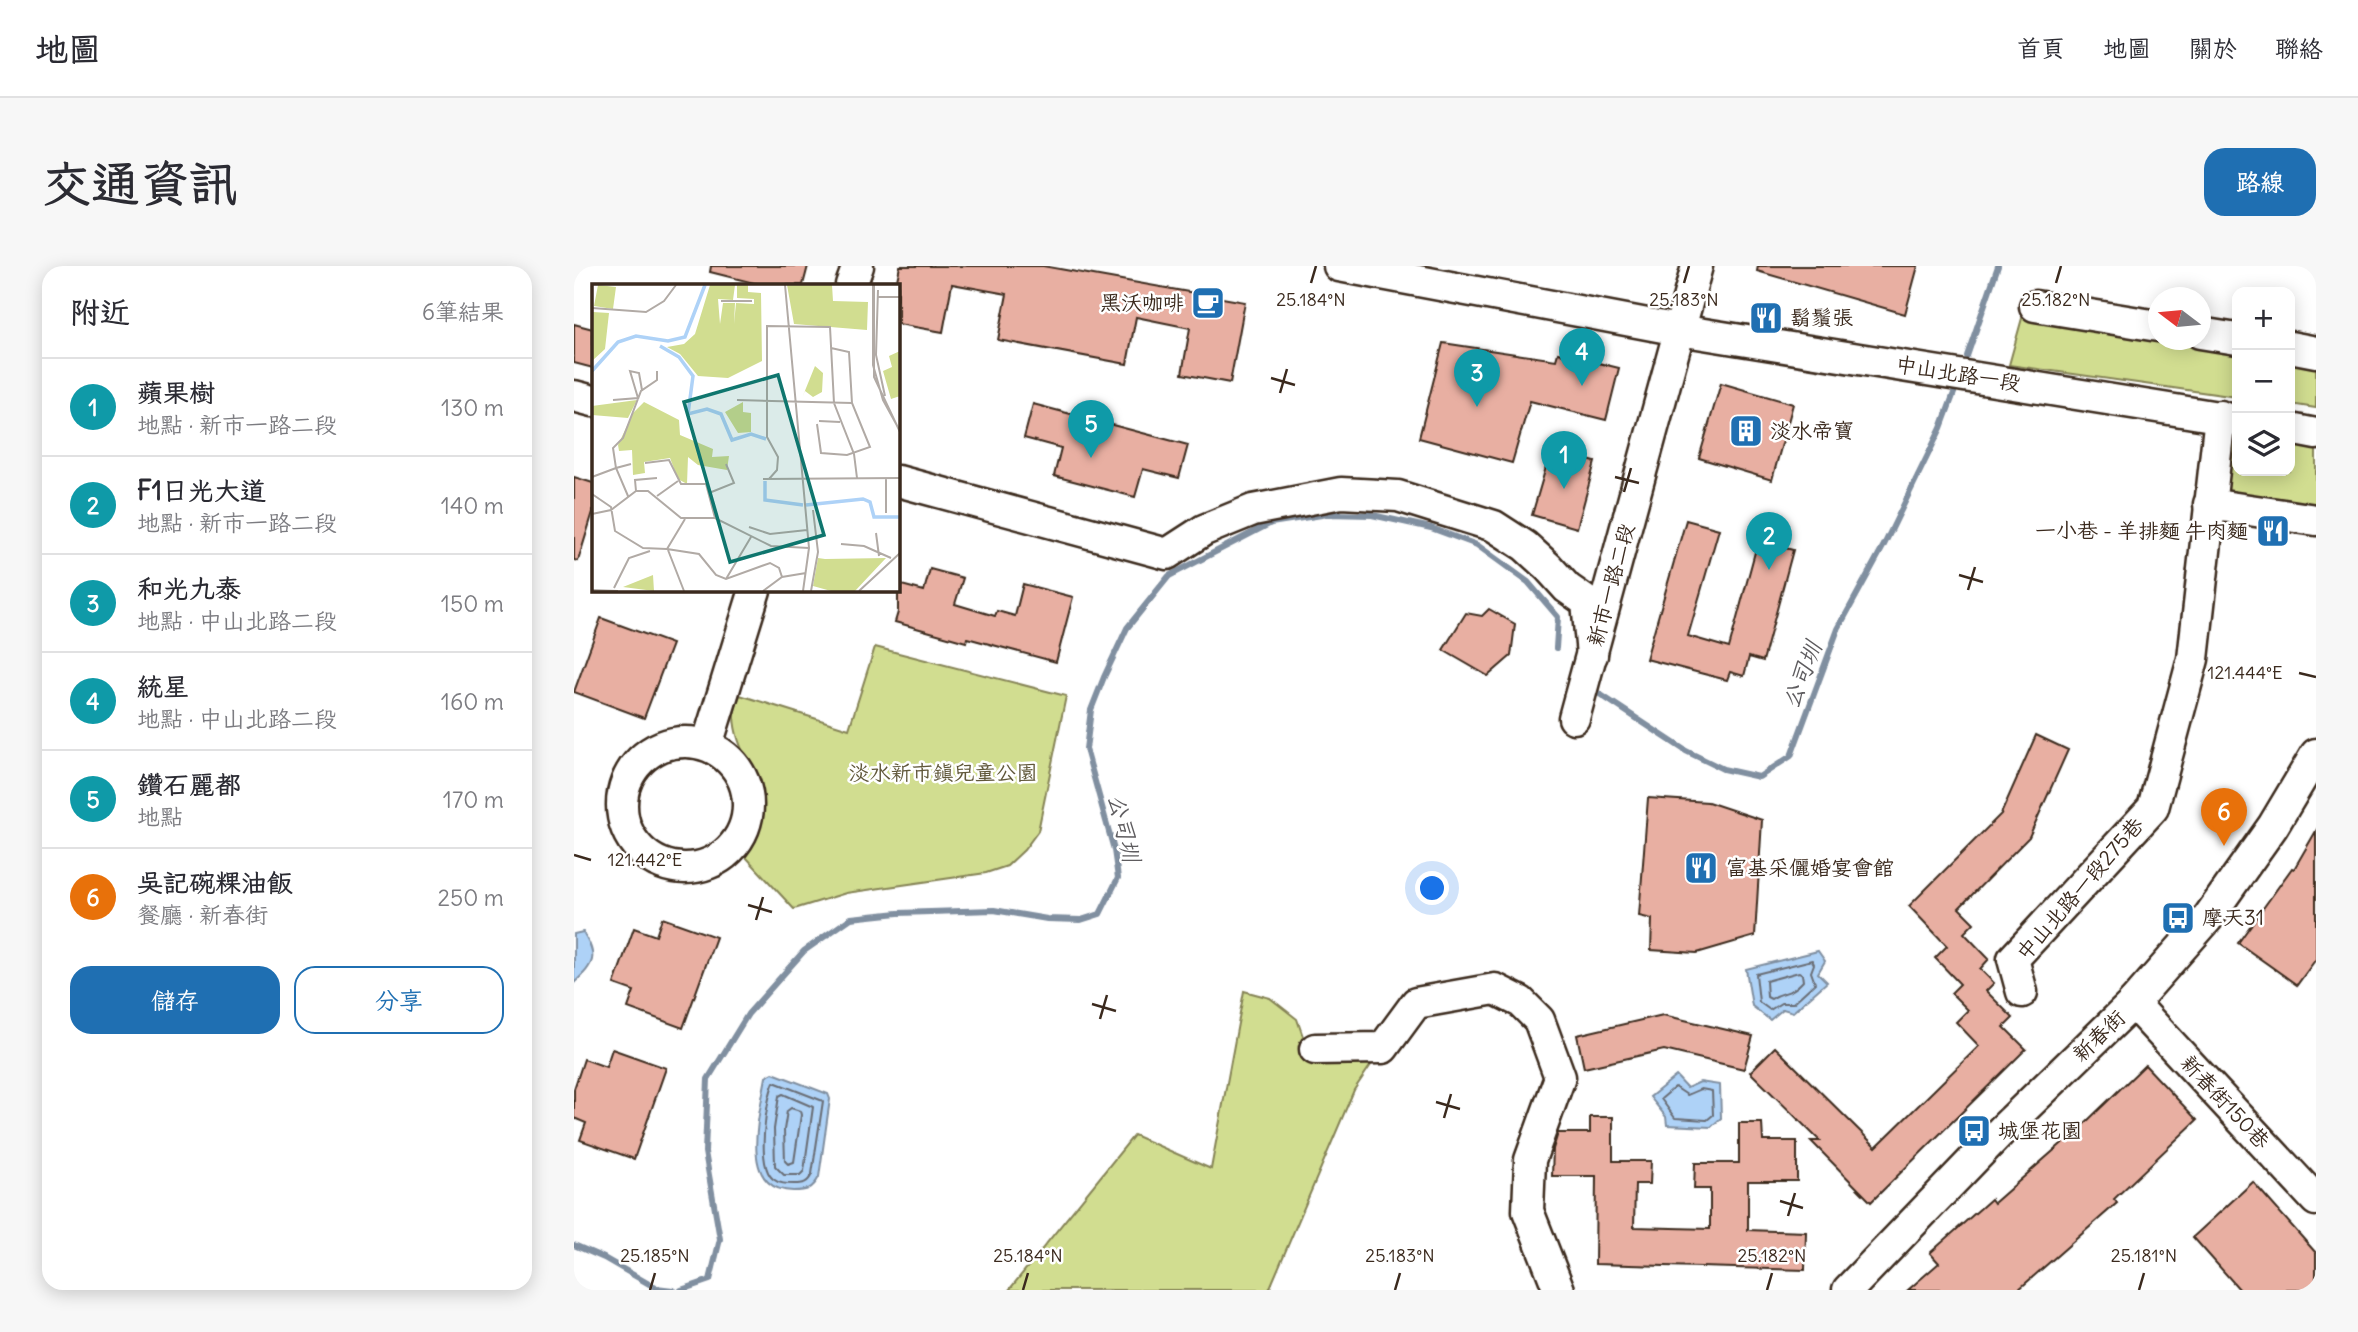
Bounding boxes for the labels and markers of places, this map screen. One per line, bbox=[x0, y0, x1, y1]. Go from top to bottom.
cafe icon: 黑沃咖啡 bbox=[1189, 284, 1227, 322]
place label: 黑沃咖啡 bbox=[1100, 289, 1184, 316]
restaurant icon: 鬍鬚張 bbox=[1747, 299, 1785, 337]
place label: 鬍鬚張 bbox=[1790, 304, 1853, 331]
pin: 4 bbox=[1559, 328, 1605, 386]
pin: 3 bbox=[1454, 349, 1500, 407]
pin: 5 bbox=[1068, 400, 1114, 458]
building icon: 淡水帝寶 bbox=[1727, 412, 1765, 450]
place label: 淡水帝寶 bbox=[1770, 417, 1854, 444]
pin: 1 bbox=[1541, 431, 1587, 489]
pin: 2 bbox=[1746, 512, 1792, 570]
restaurant icon: 一小巷 - 羊排麵 牛肉麵 bbox=[2254, 512, 2292, 550]
place label: 一小巷 - 羊排麵 牛肉麵 bbox=[2035, 517, 2248, 544]
pin: 6 bbox=[2201, 788, 2247, 846]
restaurant icon: 富基采儷婚宴會館 bbox=[1682, 849, 1720, 887]
place label: 富基采儷婚宴會館 bbox=[1726, 854, 1894, 881]
bus stop icon: 摩天31 bbox=[2159, 899, 2197, 937]
place label: 摩天31 bbox=[2202, 904, 2264, 931]
bus stop icon: 城堡花園 bbox=[1955, 1112, 1993, 1150]
place label: 城堡花園 bbox=[1998, 1117, 2082, 1144]

